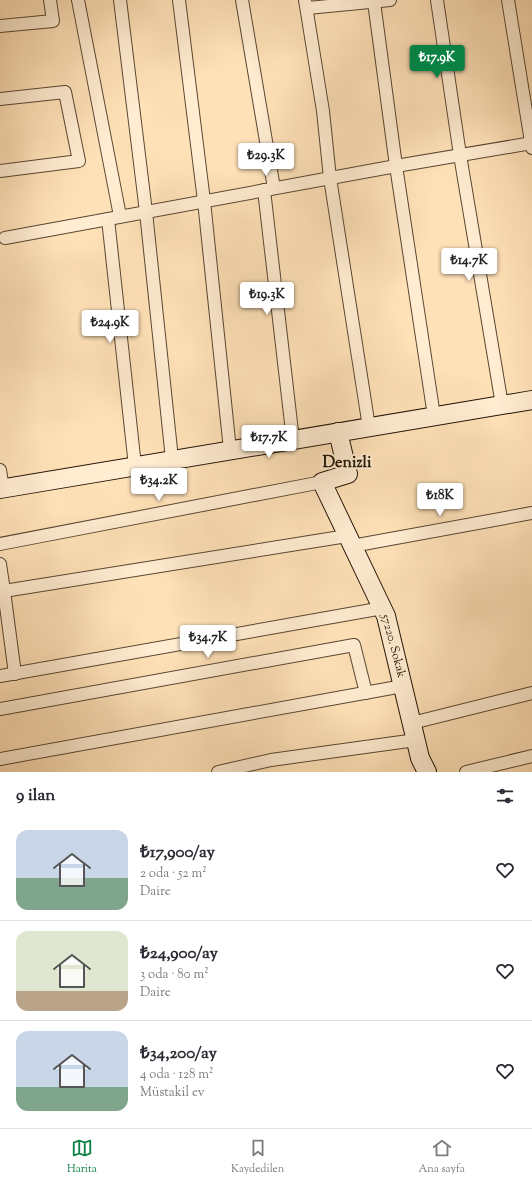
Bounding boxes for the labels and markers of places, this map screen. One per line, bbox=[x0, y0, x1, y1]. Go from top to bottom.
pin: ₺17.9K bbox=[404, 45, 470, 79]
pin: ₺29.3K bbox=[233, 143, 299, 177]
pin: ₺14.7K bbox=[436, 248, 502, 282]
pin: ₺19.3K bbox=[234, 282, 300, 316]
pin: ₺24.9K bbox=[77, 310, 143, 344]
pin: ₺17.7K bbox=[236, 425, 302, 459]
pin: ₺34.2K bbox=[126, 468, 192, 502]
pin: ₺18K bbox=[416, 483, 464, 517]
pin: ₺34.7K bbox=[175, 625, 241, 659]

